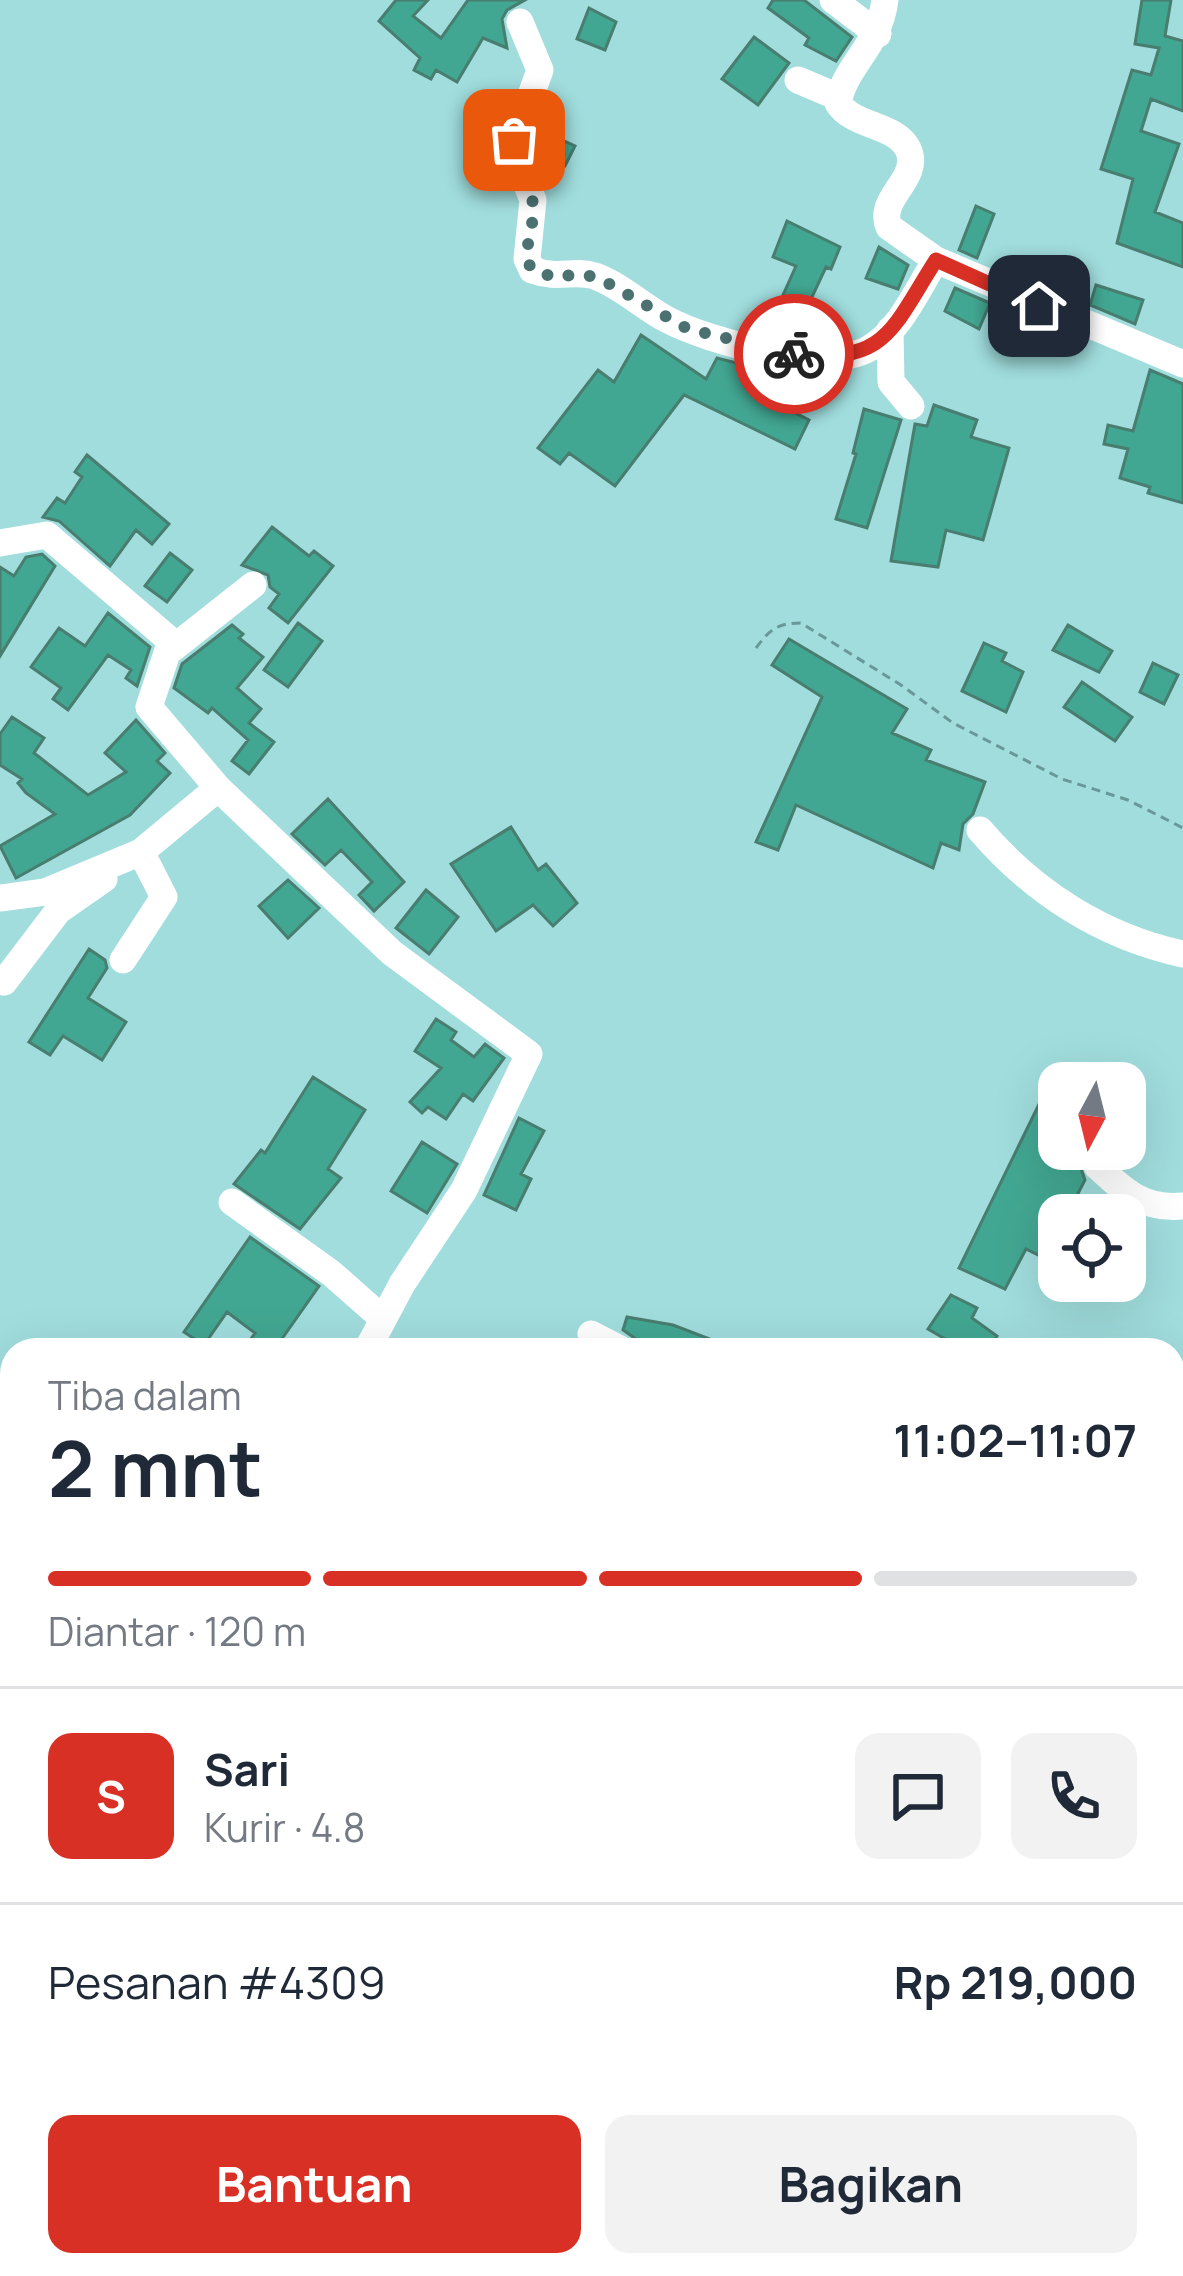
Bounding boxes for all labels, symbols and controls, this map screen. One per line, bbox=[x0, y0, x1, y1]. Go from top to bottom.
pin bbox=[463, 89, 565, 191]
icon: bag bbox=[481, 107, 547, 173]
pin bbox=[988, 255, 1090, 357]
icon: home bbox=[1006, 273, 1072, 339]
courier bbox=[734, 294, 854, 414]
icon: bike bbox=[761, 321, 827, 387]
north arrow bbox=[1038, 1062, 1146, 1170]
map controls bbox=[1038, 1062, 1146, 1302]
button: locate bbox=[1038, 1194, 1146, 1302]
text: Tiba dalam bbox=[48, 1368, 242, 1422]
text: 11:02–11:07 bbox=[893, 1409, 1137, 1471]
text: 2 mnt bbox=[48, 1414, 263, 1520]
text: Diantar · 120 m bbox=[48, 1604, 306, 1658]
button: chat bbox=[855, 1733, 981, 1859]
button: phone bbox=[1011, 1733, 1137, 1859]
text: Sari bbox=[204, 1738, 290, 1800]
text: S bbox=[96, 1765, 126, 1827]
text: Kurir · 4.8 bbox=[204, 1800, 365, 1854]
text: Pesanan #4309 bbox=[48, 1951, 386, 2013]
text: Rp 219,000 bbox=[894, 1951, 1137, 2013]
button: Bantuan bbox=[48, 2115, 581, 2253]
button: Bagikan bbox=[605, 2115, 1137, 2253]

